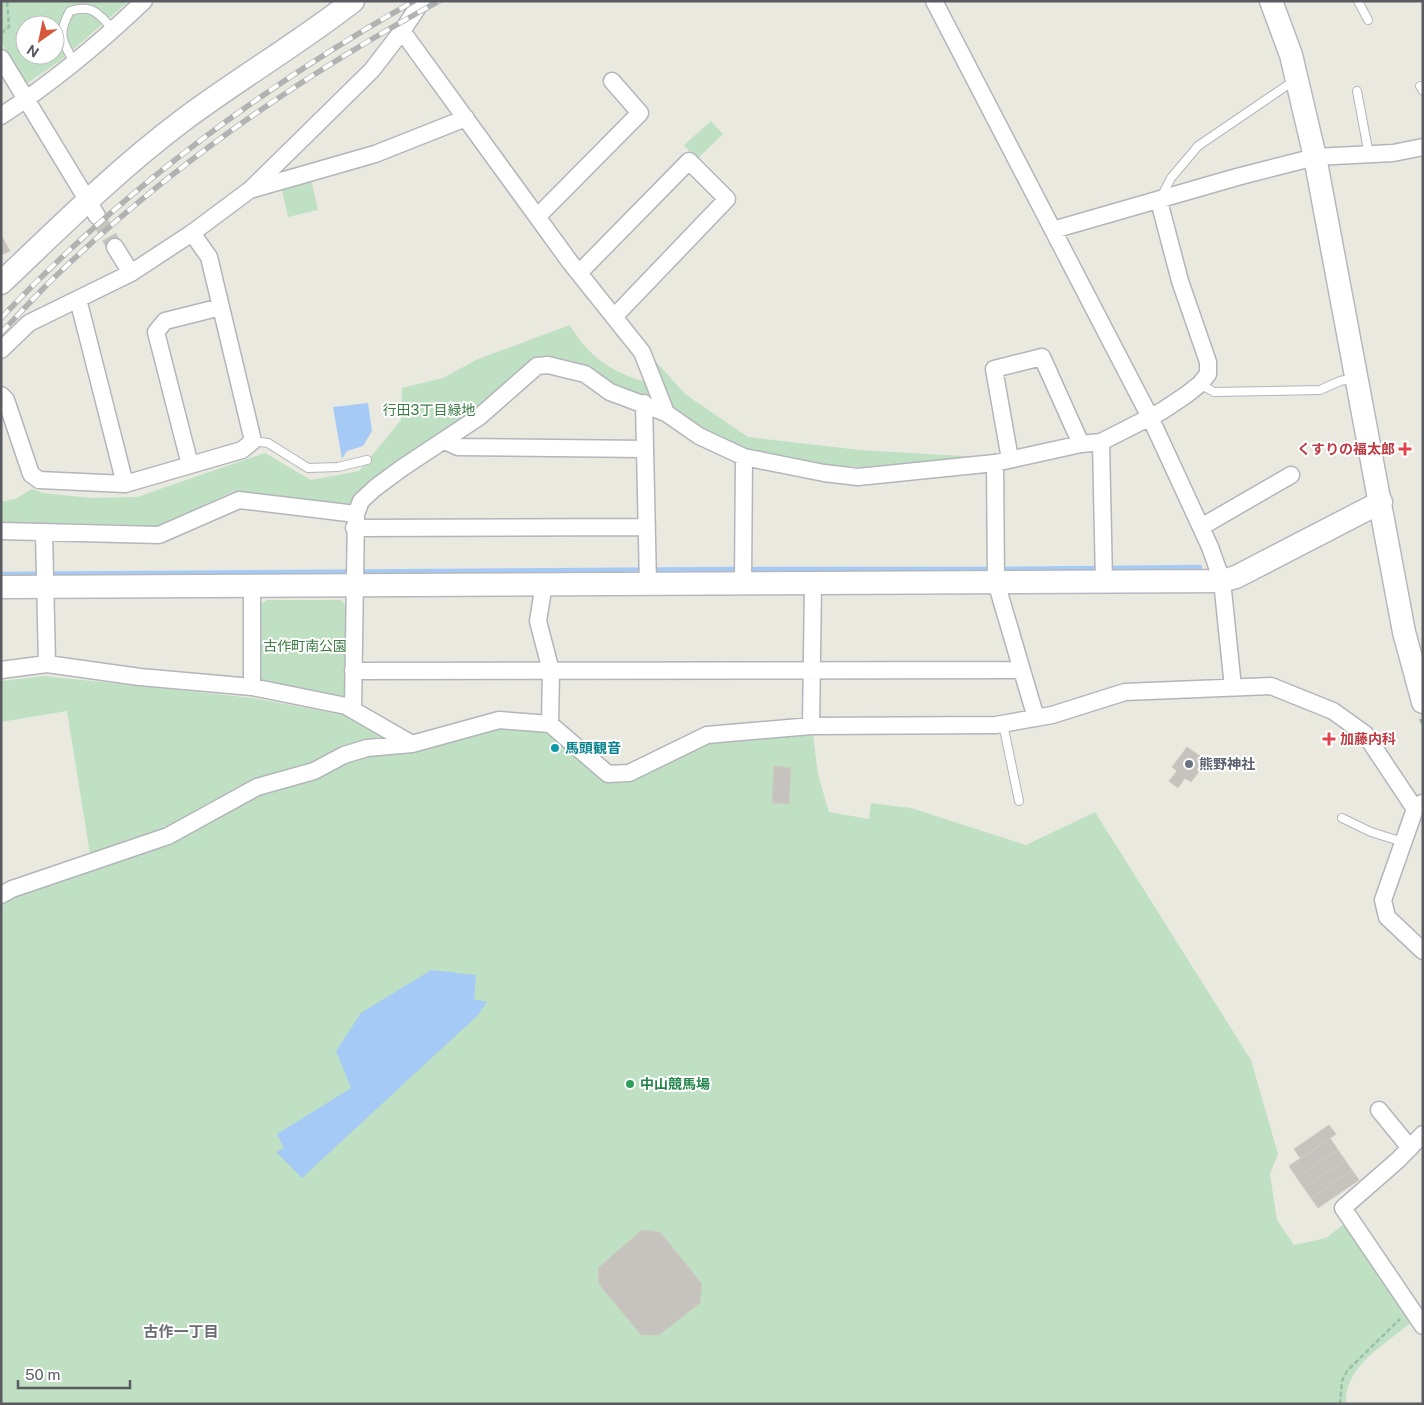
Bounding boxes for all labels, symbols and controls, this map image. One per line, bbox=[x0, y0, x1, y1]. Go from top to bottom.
north arrow bbox=[15, 15, 65, 65]
text: N bbox=[24, 41, 42, 61]
park label: 行田3丁目緑地 bbox=[383, 402, 475, 418]
place label: くすりの福太郎 bbox=[1297, 441, 1395, 457]
marker: くすりの福太郎 bbox=[1399, 443, 1411, 455]
park label: 古作町南公園 bbox=[263, 638, 347, 654]
place label: 加藤内科 bbox=[1340, 731, 1396, 747]
marker: 加藤内科 bbox=[1322, 732, 1336, 746]
place label: 馬頭観音 bbox=[565, 740, 621, 756]
marker: 馬頭観音 bbox=[549, 742, 561, 754]
place label: 熊野神社 bbox=[1199, 756, 1255, 772]
marker: 熊野神社 bbox=[1183, 758, 1195, 770]
place label: 中山競馬場 bbox=[640, 1076, 710, 1092]
marker: 中山競馬場 bbox=[624, 1078, 636, 1090]
district label: 古作一丁目 bbox=[143, 1323, 219, 1340]
scale bar bbox=[18, 1358, 130, 1390]
text: 50 m bbox=[25, 1366, 60, 1383]

